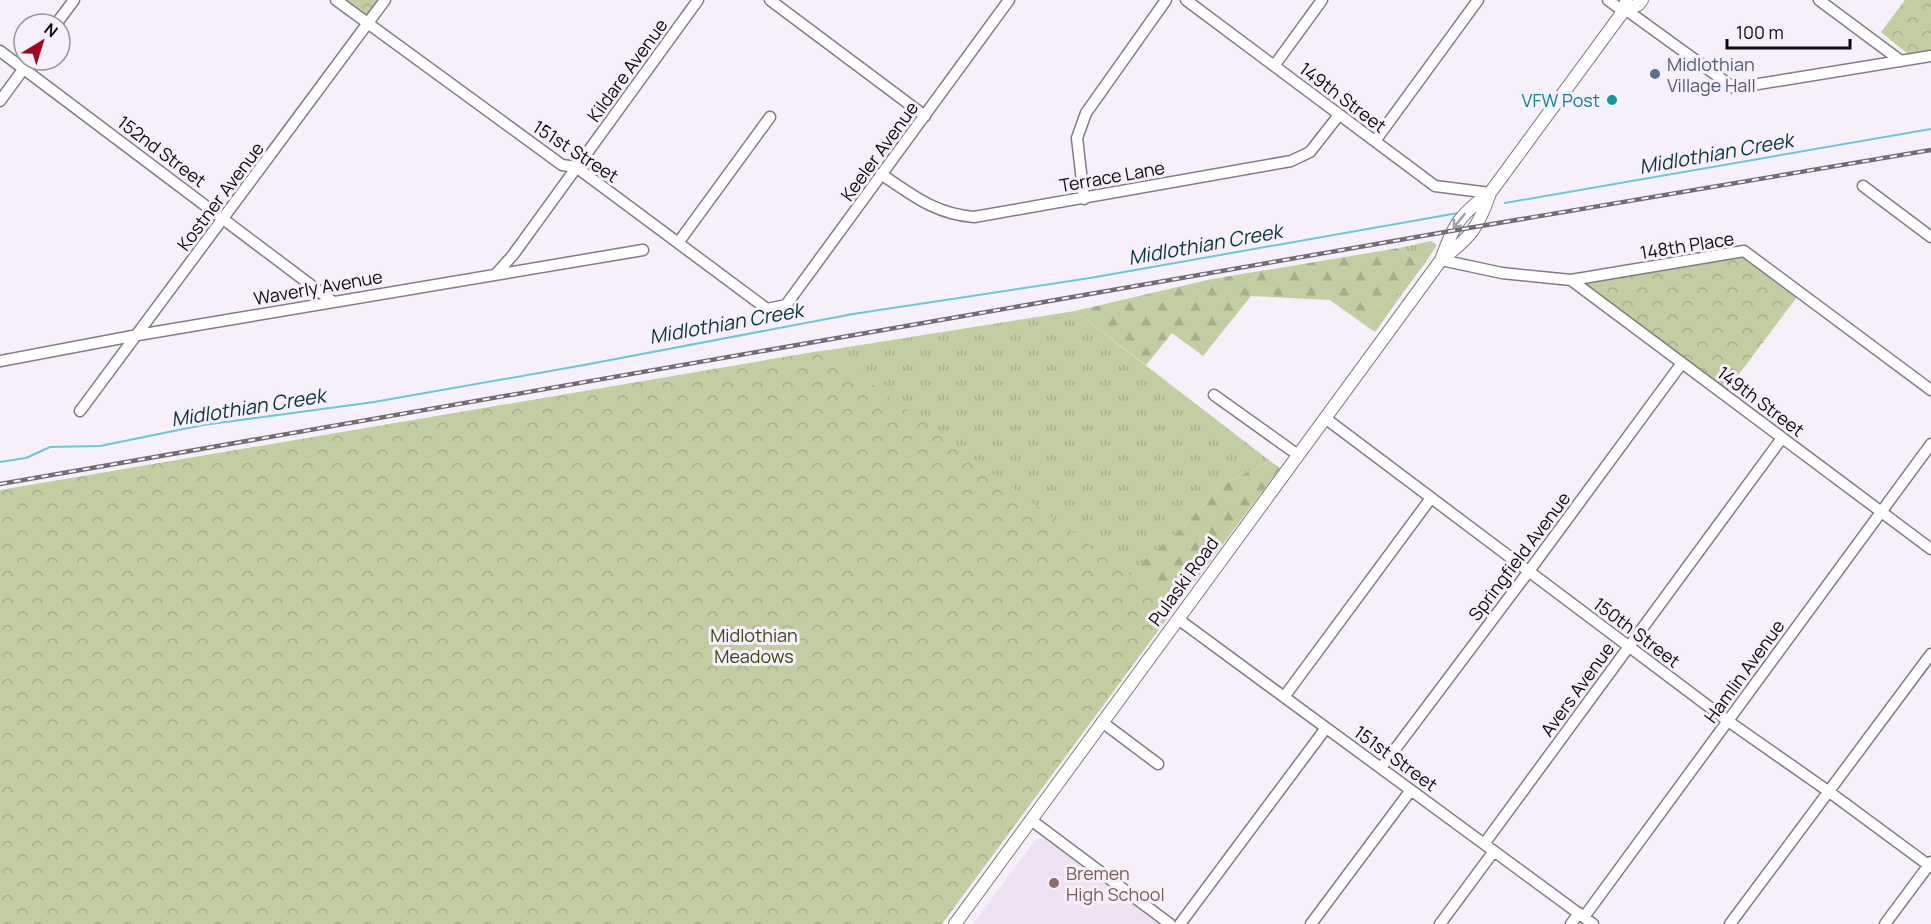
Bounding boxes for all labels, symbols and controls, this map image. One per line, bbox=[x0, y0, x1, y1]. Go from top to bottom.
north arrow bbox=[12, 12, 72, 72]
scale bar bbox=[1727, 12, 1850, 50]
street label: Kildare Avenue bbox=[581, 14, 673, 126]
text: N bbox=[40, 18, 63, 42]
text: 100 m bbox=[1736, 20, 1784, 44]
place label: Midlothian Village Hall bbox=[1667, 52, 1756, 97]
street label: 149th Street bbox=[1295, 56, 1391, 138]
marker: Midlothian Village Hall bbox=[1648, 67, 1662, 81]
place label: VFW Post bbox=[1522, 88, 1600, 112]
marker: VFW Post bbox=[1605, 93, 1619, 107]
street label: Keeler Avenue bbox=[835, 96, 923, 206]
street label: 152nd Street bbox=[113, 110, 211, 192]
street label: 151st Street bbox=[529, 114, 623, 188]
water label: Midlothian Creek bbox=[1637, 126, 1798, 180]
street label: Kostner Avenue bbox=[171, 137, 269, 255]
street label: Terrace Lane bbox=[1057, 155, 1167, 197]
one-way arrow bbox=[1452, 213, 1465, 229]
water label: Midlothian Creek bbox=[1126, 217, 1287, 271]
street label: 148th Place bbox=[1638, 226, 1736, 264]
street label: Waverly Avenue bbox=[252, 264, 384, 310]
water label: Midlothian Creek bbox=[647, 296, 808, 350]
street label: 149th Street bbox=[1713, 360, 1809, 442]
water label: Midlothian Creek bbox=[169, 381, 330, 433]
street label: Springfield Avenue bbox=[1463, 487, 1575, 625]
street label: Pulaski Road bbox=[1143, 532, 1223, 630]
street label: 150th Street bbox=[1589, 591, 1685, 673]
street label: Hamlin Avenue bbox=[1698, 615, 1790, 727]
park label: Midlothian Meadows bbox=[710, 623, 798, 668]
street label: Avers Avenue bbox=[1535, 637, 1619, 741]
street label: 151st Street bbox=[1349, 720, 1443, 796]
place label: Bremen High School bbox=[1066, 861, 1165, 906]
marker: Bremen High School bbox=[1047, 876, 1061, 890]

